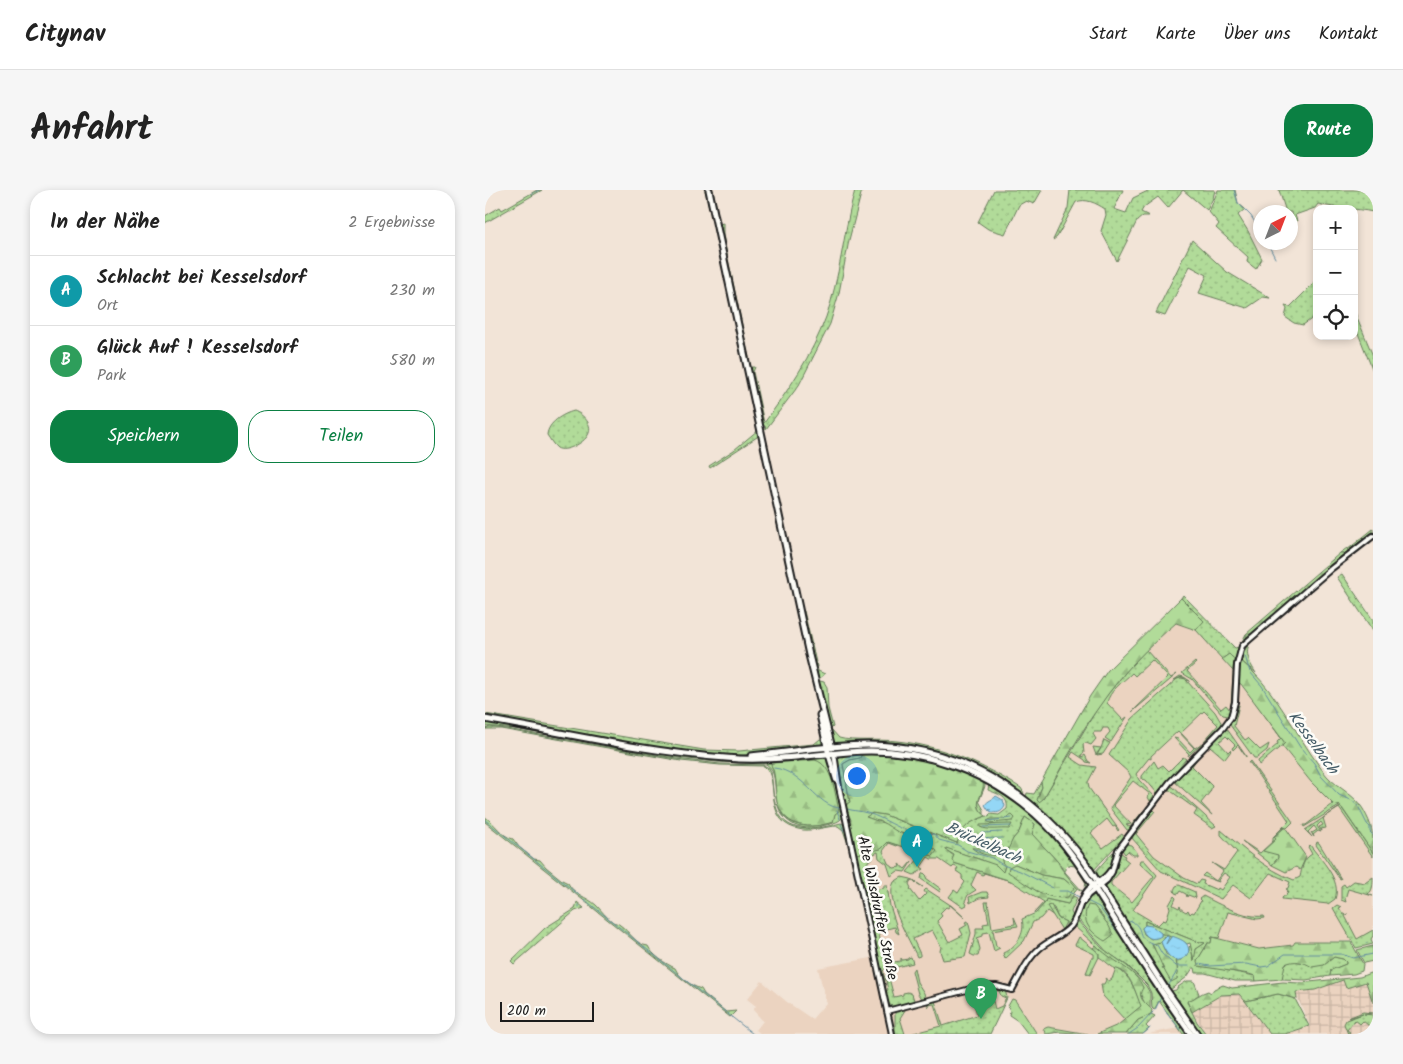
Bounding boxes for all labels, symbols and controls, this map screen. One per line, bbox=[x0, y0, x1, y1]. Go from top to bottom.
text: Citynav bbox=[25, 15, 105, 54]
text: Start bbox=[1089, 20, 1127, 49]
text: Karte bbox=[1155, 20, 1195, 49]
text: Über uns bbox=[1223, 20, 1291, 49]
text: Kontakt bbox=[1319, 20, 1378, 49]
text: Anfahrt bbox=[30, 102, 153, 158]
button: Route bbox=[1284, 104, 1373, 157]
north arrow bbox=[1253, 205, 1298, 250]
map controls bbox=[1313, 205, 1358, 340]
button: + bbox=[1313, 205, 1358, 250]
text: In der Nähe bbox=[50, 206, 160, 239]
text: 2 Ergebnisse bbox=[348, 210, 435, 235]
button: − bbox=[1313, 250, 1358, 295]
text: Schlacht bei Kesselsdorf bbox=[97, 263, 306, 293]
text: A bbox=[61, 278, 71, 303]
text: 230 m bbox=[389, 278, 435, 303]
text: Ort bbox=[97, 293, 118, 318]
button: locate bbox=[1313, 295, 1358, 340]
text: Glück Auf ! Kesselsdorf bbox=[97, 333, 297, 363]
text: B bbox=[61, 348, 71, 373]
text: 580 m bbox=[390, 348, 435, 373]
text: Park bbox=[97, 363, 126, 388]
button: Speichern bbox=[50, 410, 238, 463]
button: Teilen bbox=[248, 410, 435, 463]
water label: Kesselbach bbox=[1281, 706, 1345, 781]
your location bbox=[844, 763, 870, 789]
water label: Brückelbach bbox=[941, 815, 1026, 871]
pin: A bbox=[901, 826, 933, 867]
street label: Alte Wilsdruffer Straße bbox=[850, 834, 904, 982]
pin: B bbox=[965, 978, 997, 1019]
scale bar bbox=[500, 999, 594, 1022]
text: 200 m bbox=[507, 1000, 546, 1022]

